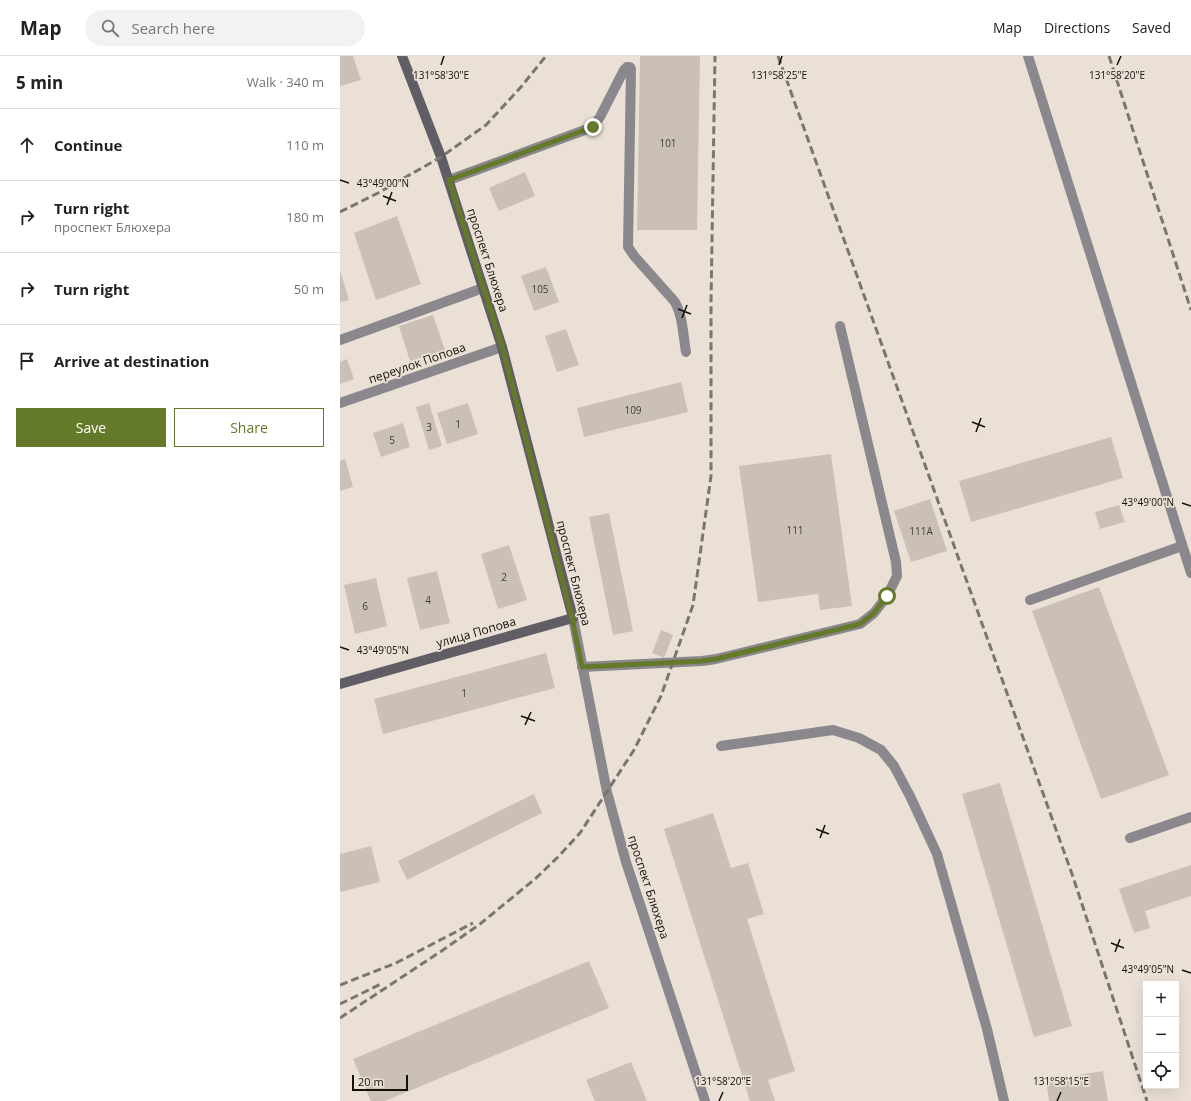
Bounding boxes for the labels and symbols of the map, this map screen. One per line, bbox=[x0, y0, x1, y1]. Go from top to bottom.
text: 131°58'30"E bbox=[413, 68, 469, 82]
text: 131°58'25"E bbox=[751, 68, 807, 82]
text: 131°58'20"E bbox=[1089, 68, 1145, 82]
route end bbox=[584, 118, 602, 136]
house number: 101 bbox=[659, 136, 677, 150]
text: 43°49'00"N bbox=[357, 176, 409, 190]
street label: проспект Блюхера bbox=[463, 206, 513, 314]
house number: 105 bbox=[531, 282, 549, 296]
street label: переулок Попова bbox=[366, 338, 468, 388]
house number: 109 bbox=[624, 403, 642, 417]
house number: 1 bbox=[455, 417, 461, 431]
house number: 3 bbox=[426, 420, 432, 434]
house number: 5 bbox=[389, 433, 395, 447]
text: 43°49'00"N bbox=[1122, 495, 1174, 509]
street label: проспект Блюхера bbox=[553, 519, 595, 627]
house number: 111 bbox=[786, 523, 804, 537]
house number: 111А bbox=[909, 524, 933, 538]
house number: 2 bbox=[501, 570, 507, 584]
route start bbox=[878, 587, 896, 605]
house number: 4 bbox=[425, 593, 431, 607]
house number: 6 bbox=[362, 599, 368, 613]
street label: улица Попова bbox=[434, 613, 518, 651]
text: 43°49'05"N bbox=[357, 643, 409, 657]
house number: 1 bbox=[461, 686, 467, 700]
street label: проспект Блюхера bbox=[624, 833, 674, 941]
text: 43°49'05"N bbox=[1122, 962, 1174, 976]
scale bar bbox=[352, 1073, 408, 1092]
text: 131°58'20"E bbox=[695, 1074, 751, 1088]
text: 131°58'15"E bbox=[1033, 1074, 1089, 1088]

